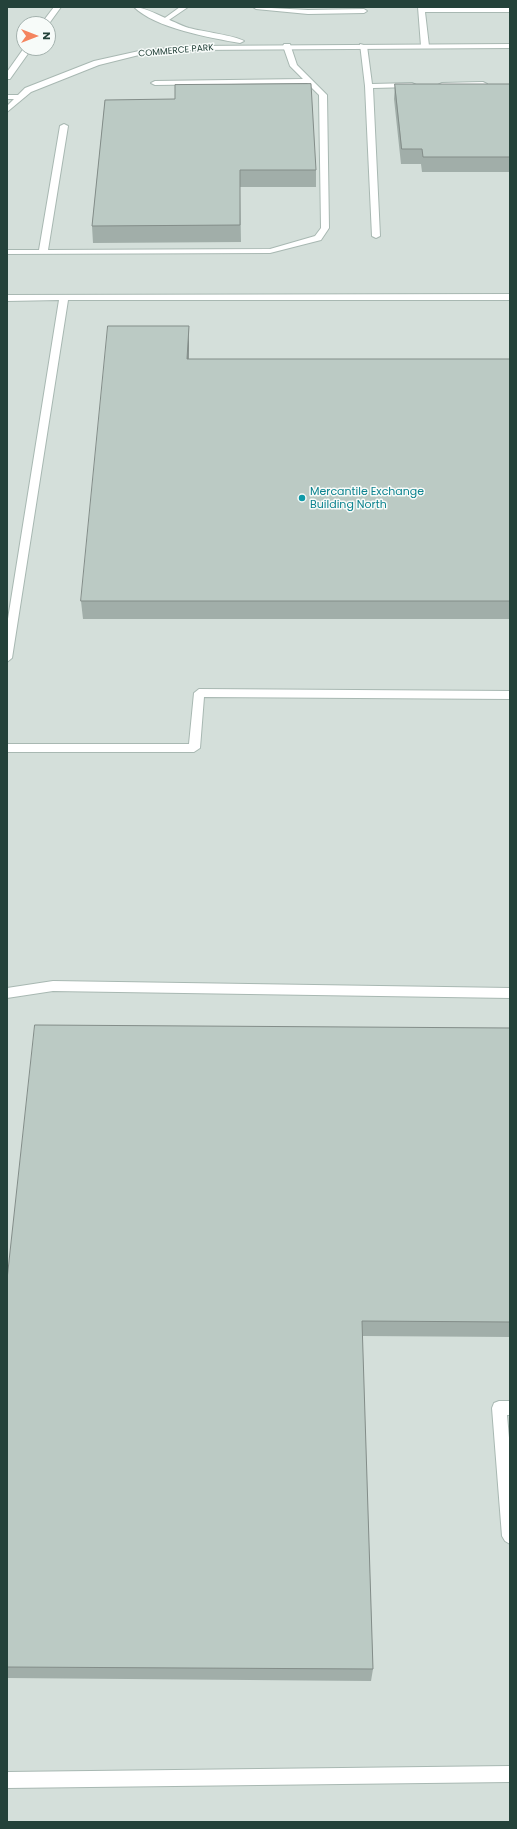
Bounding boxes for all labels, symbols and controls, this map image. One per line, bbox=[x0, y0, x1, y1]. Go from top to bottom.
north arrow bbox=[16, 16, 56, 56]
text: N bbox=[39, 32, 55, 40]
street label: COMMERCE PARK bbox=[138, 42, 214, 60]
place label: Mercantile Exchange Building North bbox=[310, 485, 424, 511]
marker: Mercantile Exchange Building North bbox=[297, 493, 307, 503]

